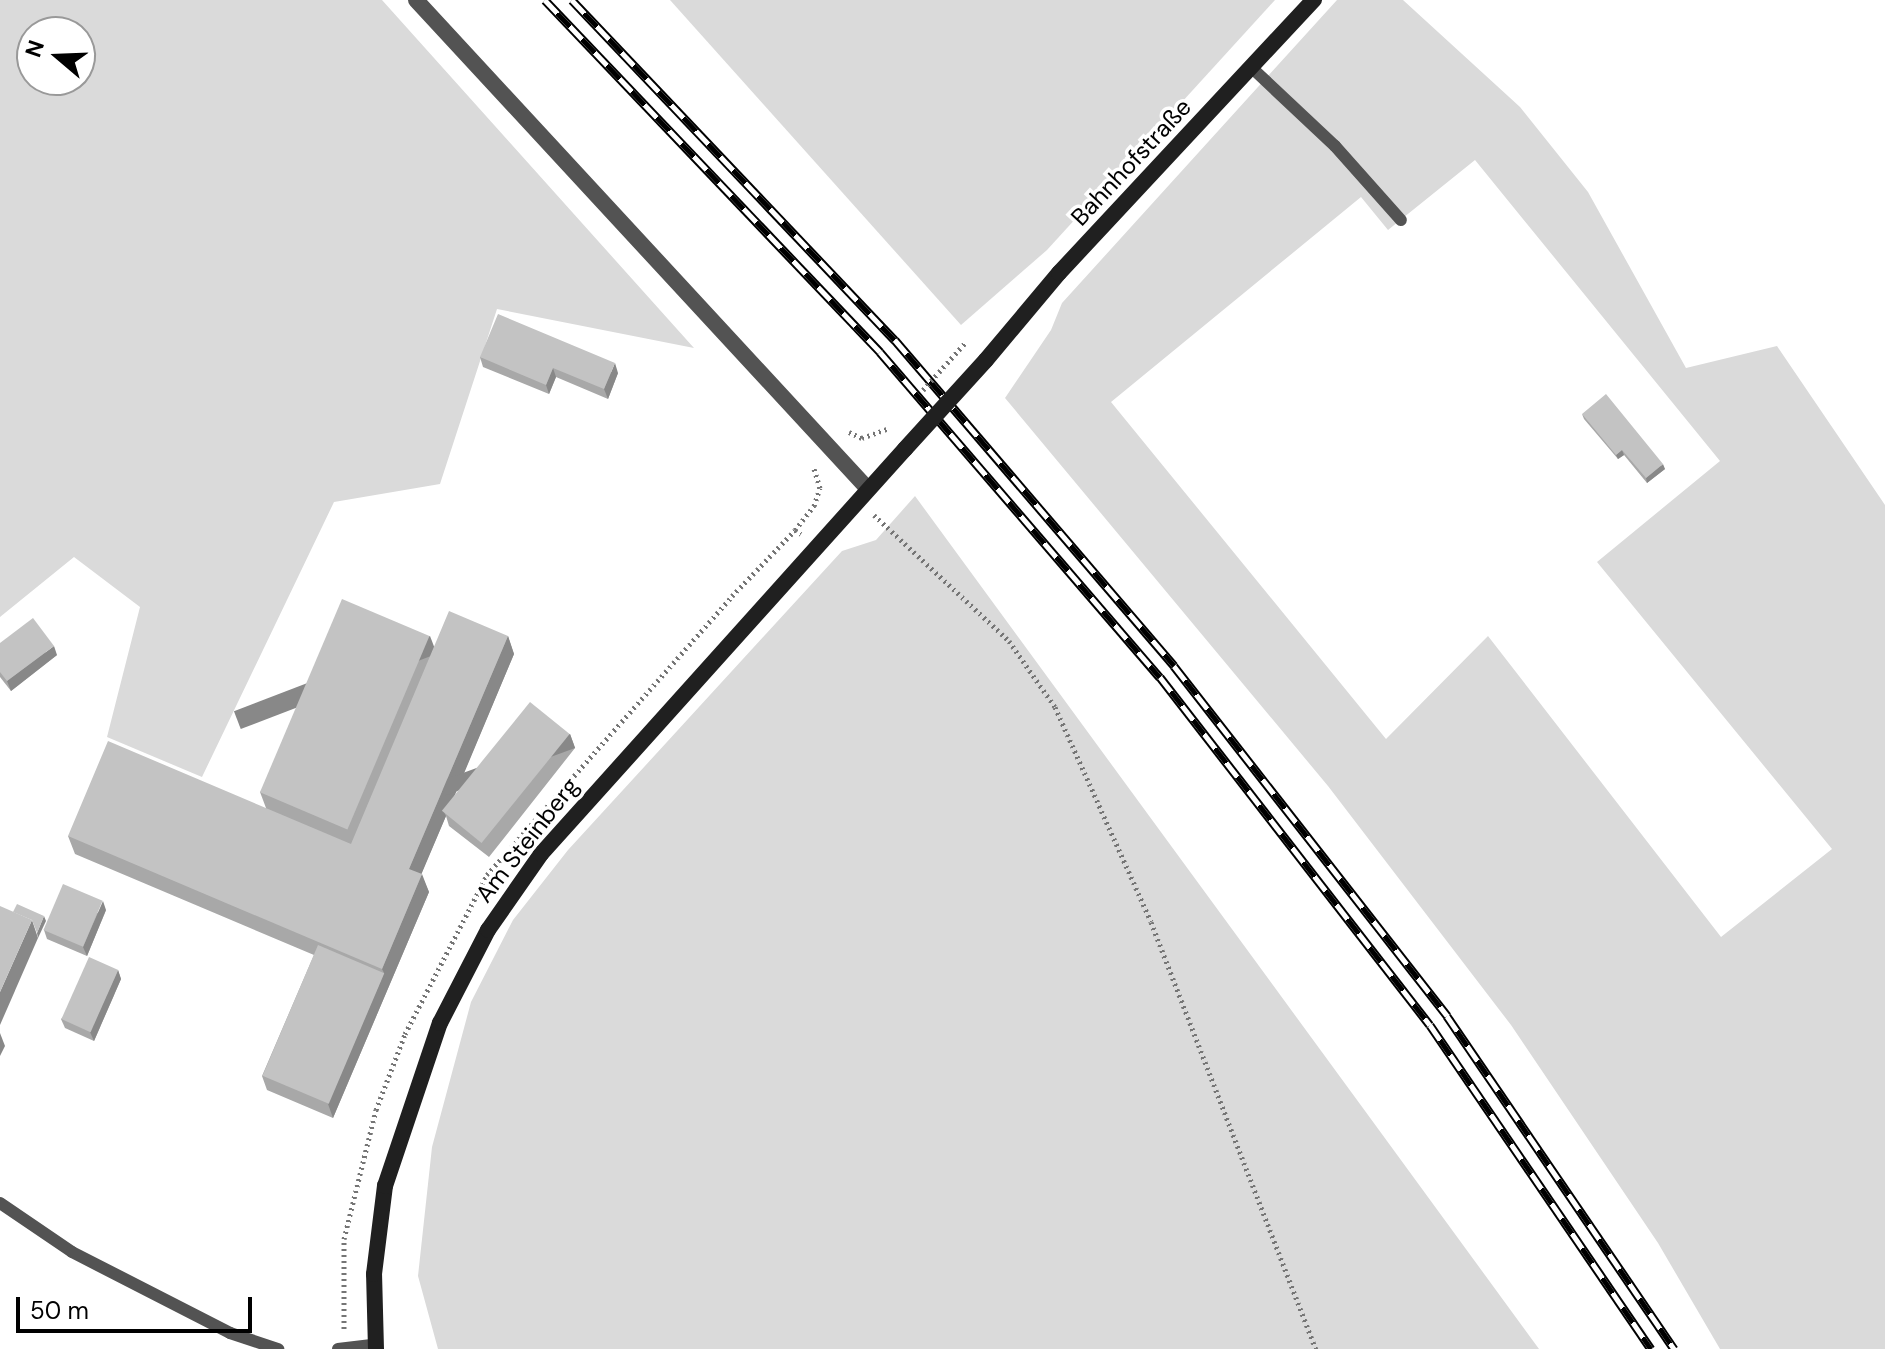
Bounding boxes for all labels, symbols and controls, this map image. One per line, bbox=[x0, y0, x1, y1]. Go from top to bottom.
north arrow bbox=[16, 16, 96, 96]
text: N bbox=[18, 36, 51, 61]
street label: Bahnhofstraße bbox=[1065, 93, 1197, 231]
street label: Am Steinberg bbox=[469, 772, 585, 908]
scale bar bbox=[20, 1281, 256, 1331]
text: 50 m bbox=[30, 1295, 89, 1326]

